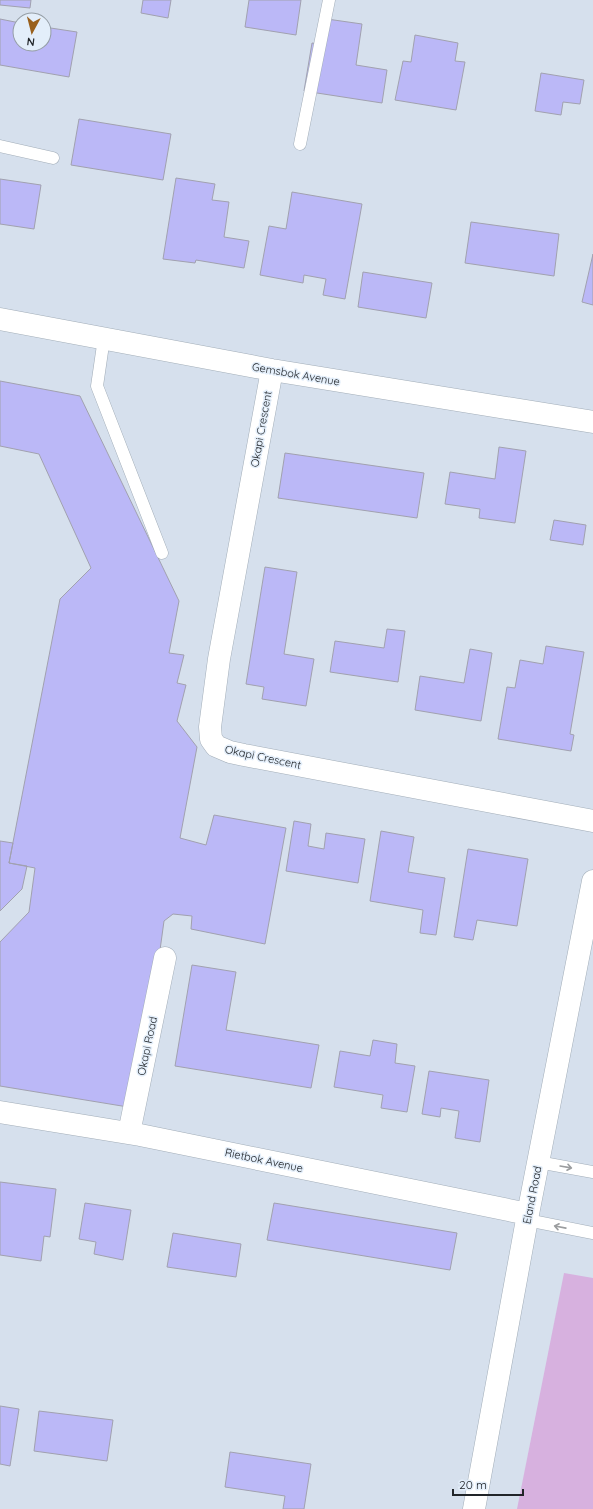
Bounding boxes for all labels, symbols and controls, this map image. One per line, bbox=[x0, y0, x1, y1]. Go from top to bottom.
north arrow bbox=[12, 12, 52, 52]
text: N bbox=[26, 34, 36, 49]
street label: Gemsbok Avenue bbox=[251, 359, 341, 389]
street label: Okapi Crescent bbox=[247, 389, 275, 468]
street label: Okapi Crescent bbox=[224, 742, 303, 772]
street label: Okapi Road bbox=[134, 1015, 160, 1077]
street label: Rietbok Avenue bbox=[224, 1145, 304, 1175]
one-way arrow bbox=[559, 1163, 572, 1171]
street label: Eland Road bbox=[520, 1165, 544, 1225]
one-way arrow bbox=[554, 1222, 567, 1230]
scale bar bbox=[453, 1471, 523, 1497]
text: 20 m bbox=[459, 1477, 487, 1492]

